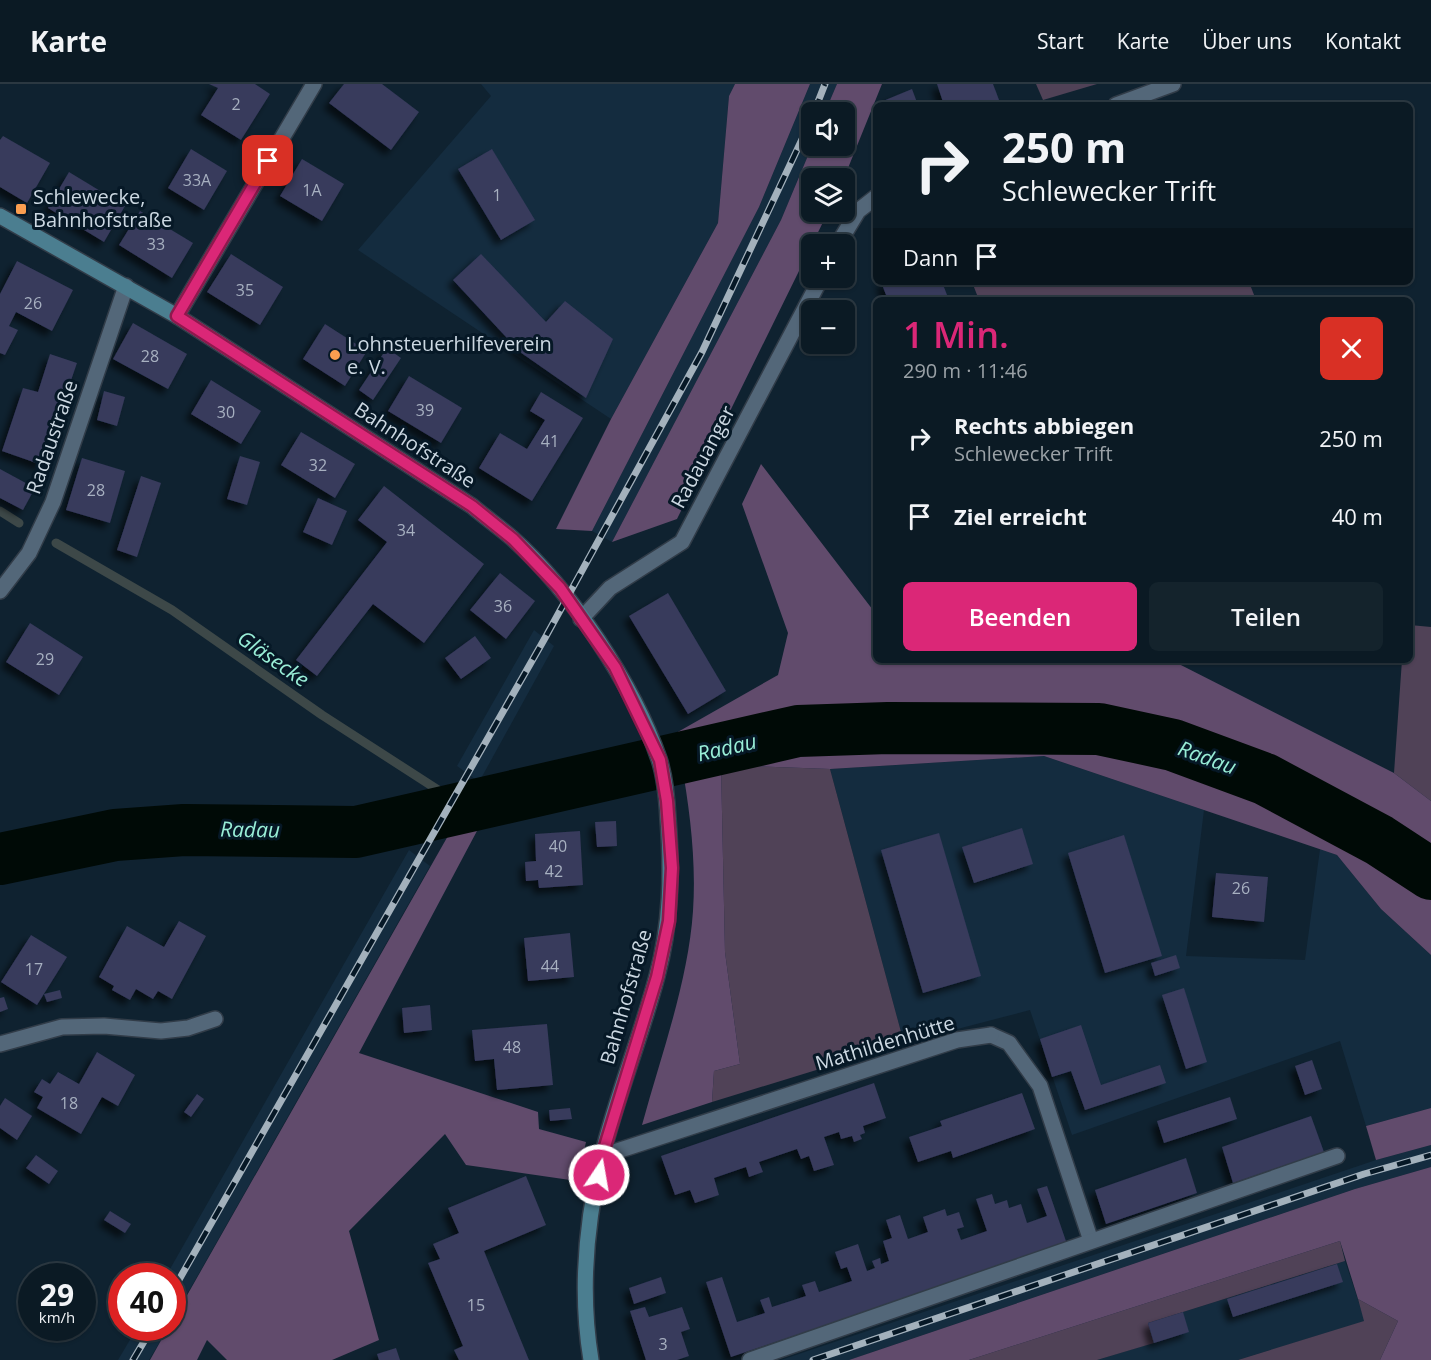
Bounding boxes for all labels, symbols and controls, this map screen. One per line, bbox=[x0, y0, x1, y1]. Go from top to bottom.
text: Karte bbox=[30, 22, 107, 60]
text: Start bbox=[1037, 27, 1084, 55]
text: Karte bbox=[1117, 27, 1169, 55]
text: Über uns bbox=[1202, 27, 1292, 55]
text: Kontakt bbox=[1325, 27, 1401, 55]
house number: 2 bbox=[231, 93, 241, 115]
map controls bbox=[801, 102, 855, 354]
button: sound bbox=[801, 102, 855, 156]
text: 250 m bbox=[1002, 118, 1126, 175]
icon: right bbox=[903, 126, 981, 204]
pin bbox=[242, 135, 293, 186]
icon: arrive bbox=[251, 144, 284, 177]
button: layers bbox=[801, 168, 855, 222]
house number: 33A bbox=[183, 169, 212, 191]
text: Schlewecker Trift bbox=[1002, 172, 1216, 209]
house number: 1A bbox=[302, 179, 323, 201]
place label: Schlewecke, Bahnhofstraße bbox=[33, 183, 172, 233]
house number: 1 bbox=[492, 184, 502, 206]
marker: Schlewecke, Bahnhofstraße bbox=[14, 202, 28, 216]
house number: 33 bbox=[147, 233, 165, 255]
button: + bbox=[801, 234, 855, 288]
icon: arrive bbox=[970, 240, 1003, 273]
text: Dann bbox=[903, 242, 958, 272]
house number: 35 bbox=[236, 279, 254, 301]
house number: 26 bbox=[24, 292, 42, 314]
button: − bbox=[801, 300, 855, 354]
text: 1 Min. bbox=[903, 310, 1009, 359]
button: close bbox=[1320, 317, 1383, 380]
place label: Lohnsteuerhilfeverein e. V. bbox=[347, 330, 552, 380]
house number: 28 bbox=[141, 345, 159, 367]
marker: Lohnsteuerhilfeverein e. V. bbox=[328, 348, 342, 362]
text: 290 m · 11:46 bbox=[903, 357, 1028, 384]
street label: Radaustraße bbox=[19, 376, 84, 497]
street label: Bahnhofstraße bbox=[350, 395, 481, 494]
house number: 39 bbox=[416, 399, 434, 421]
house number: 30 bbox=[217, 401, 235, 423]
street label: Radauanger bbox=[664, 401, 741, 513]
text: Rechts abbiegen bbox=[954, 410, 1134, 440]
icon: right bbox=[903, 422, 936, 455]
text: 250 m bbox=[1319, 423, 1383, 453]
house number: 41 bbox=[541, 430, 559, 452]
text: Schlewecker Trift bbox=[954, 440, 1113, 467]
house number: 32 bbox=[309, 454, 327, 476]
house number: 28 bbox=[87, 479, 105, 501]
icon: arrive bbox=[903, 500, 936, 533]
text: Ziel erreicht bbox=[954, 501, 1087, 531]
text: 40 m bbox=[1332, 501, 1383, 531]
house number: 34 bbox=[397, 519, 415, 541]
button: Beenden bbox=[903, 582, 1137, 651]
button: Teilen bbox=[1149, 582, 1383, 651]
house number: 36 bbox=[494, 595, 512, 617]
water label: Gläsecke bbox=[232, 623, 315, 693]
house number: 29 bbox=[36, 648, 54, 670]
water label: Radau bbox=[694, 727, 759, 767]
water label: Radau bbox=[1174, 734, 1240, 780]
water label: Radau bbox=[220, 814, 280, 844]
house number: 40 bbox=[549, 835, 567, 857]
house number: 42 bbox=[545, 860, 563, 882]
house number: 26 bbox=[1232, 877, 1250, 899]
street label: Bahnhofstraße bbox=[593, 926, 658, 1067]
house number: 44 bbox=[541, 955, 559, 977]
house number: 17 bbox=[25, 958, 43, 980]
street label: Mathildenhütte bbox=[812, 1009, 958, 1077]
house number: 48 bbox=[503, 1036, 521, 1058]
house number: 18 bbox=[60, 1092, 78, 1114]
position arrow bbox=[567, 1143, 631, 1207]
speed limit sign: 40 bbox=[108, 1263, 186, 1341]
text: 29 bbox=[40, 1274, 74, 1315]
house number: 15 bbox=[467, 1294, 485, 1316]
text: km/h bbox=[39, 1307, 75, 1327]
house number: 3 bbox=[658, 1333, 668, 1355]

